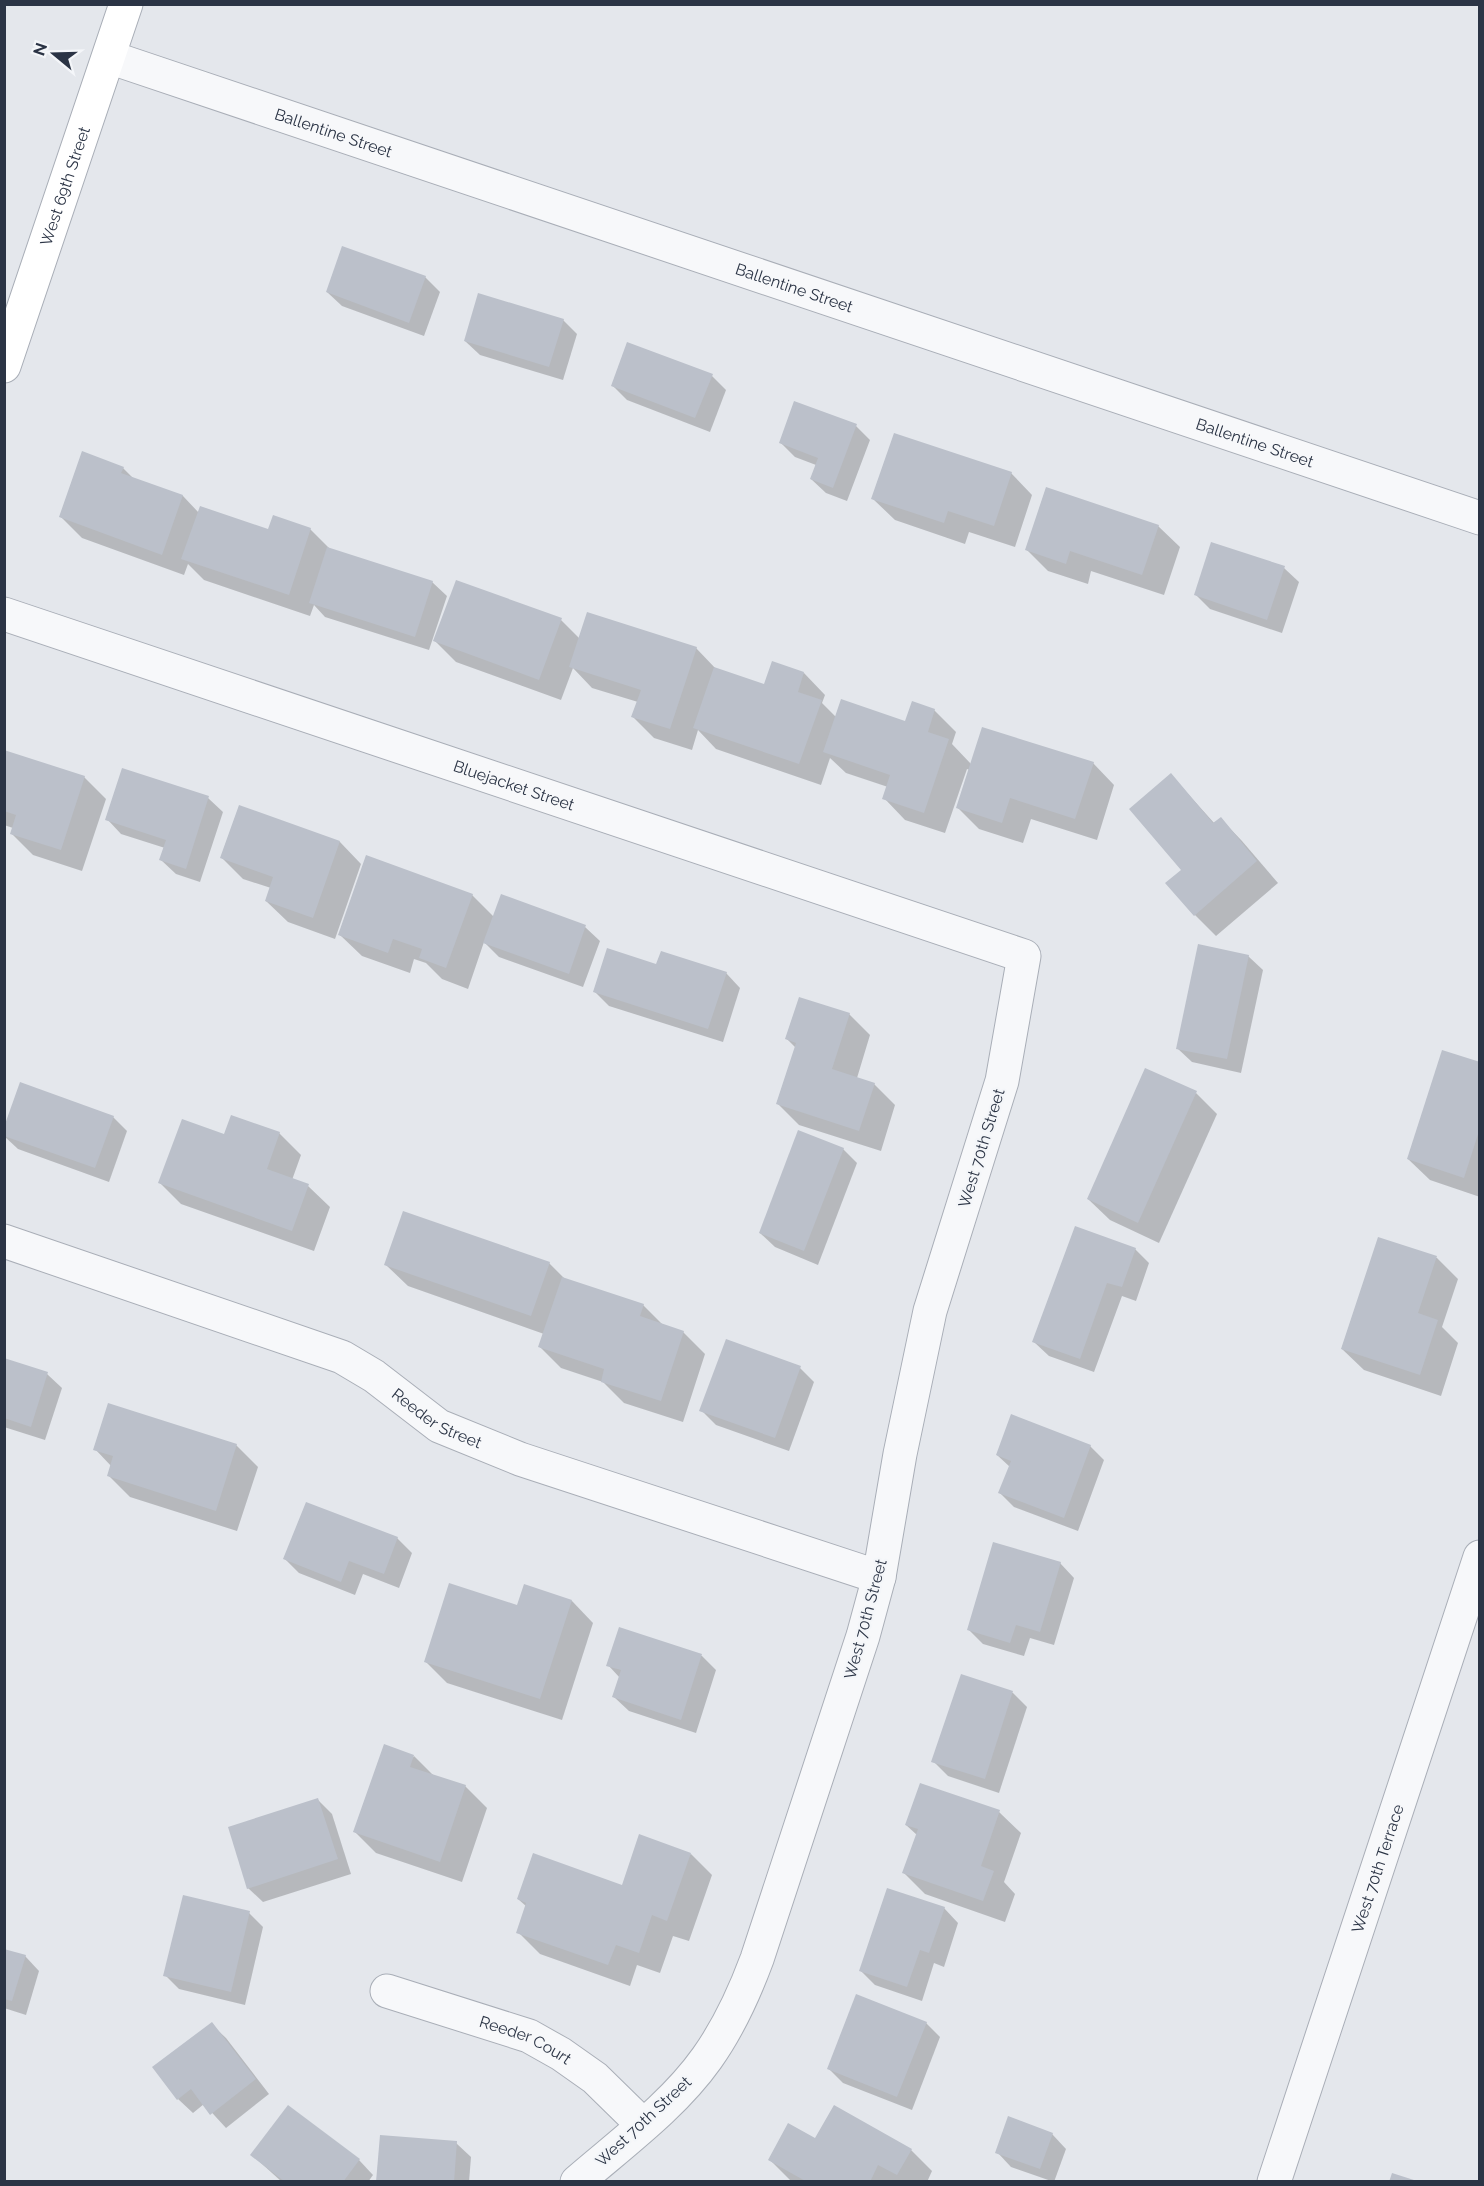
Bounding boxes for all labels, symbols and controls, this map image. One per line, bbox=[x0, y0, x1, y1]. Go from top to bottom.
north arrow bbox=[24, 24, 84, 84]
text: N bbox=[29, 40, 51, 58]
street label: Ballentine Street bbox=[272, 104, 395, 162]
street label: West 69th Street bbox=[36, 123, 94, 248]
street label: Ballentine Street bbox=[733, 259, 856, 317]
street label: Ballentine Street bbox=[1194, 414, 1317, 472]
street label: Bluejacket Street bbox=[451, 756, 577, 815]
street label: West 70th Street bbox=[954, 1086, 1009, 1210]
street label: Reeder Street bbox=[388, 1384, 485, 1453]
street label: West 70th Street bbox=[840, 1556, 891, 1681]
street label: West 70th Terrace bbox=[1348, 1802, 1408, 1936]
street label: Reeder Court bbox=[477, 2012, 575, 2069]
street label: West 70th Street bbox=[592, 2072, 695, 2170]

